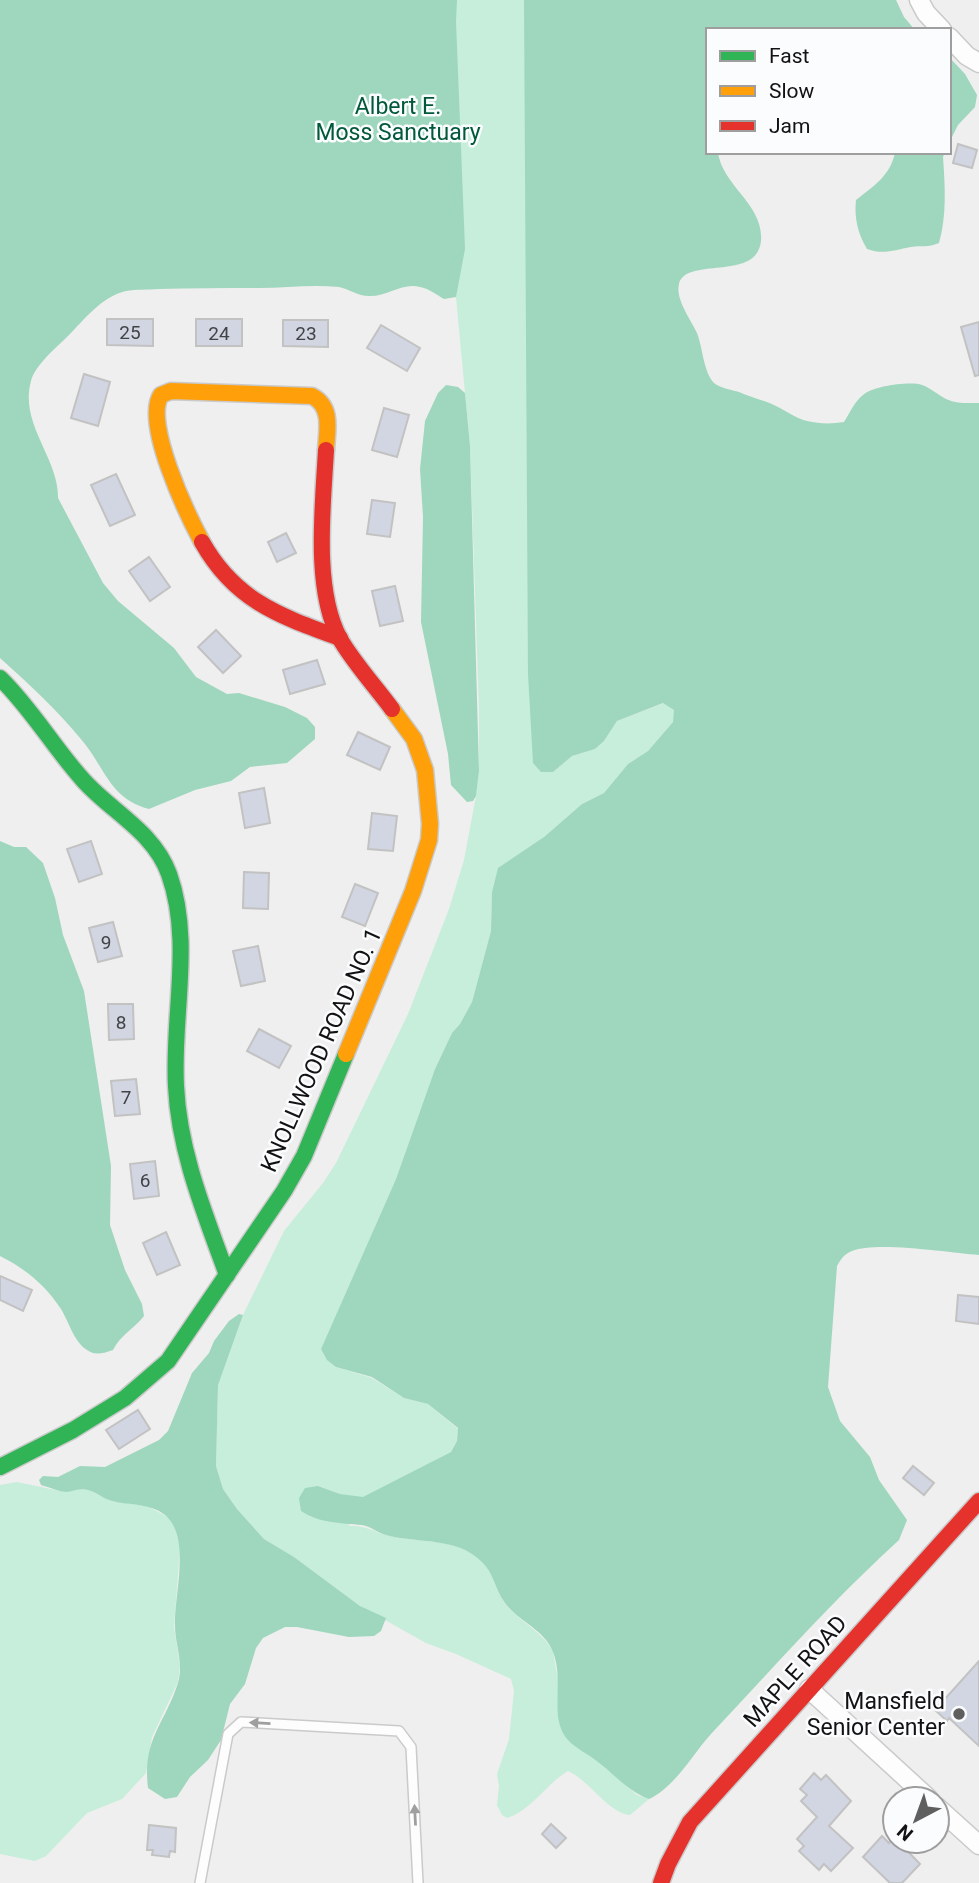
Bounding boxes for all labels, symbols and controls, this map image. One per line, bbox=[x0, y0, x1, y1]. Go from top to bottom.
legend bbox=[706, 28, 951, 154]
text: Fast bbox=[769, 44, 810, 68]
text: Slow bbox=[769, 79, 815, 103]
park label: Albert E. Moss Sanctuary bbox=[315, 93, 481, 146]
text: Jam bbox=[769, 114, 810, 138]
house number: 25 bbox=[119, 321, 141, 344]
house number: 24 bbox=[208, 322, 230, 345]
house number: 23 bbox=[295, 322, 317, 345]
street label: KNOLLWOOD ROAD NO. 1 bbox=[255, 924, 387, 1176]
house number: 9 bbox=[101, 931, 111, 954]
house number: 8 bbox=[116, 1011, 126, 1034]
house number: 7 bbox=[121, 1086, 131, 1109]
house number: 6 bbox=[140, 1169, 150, 1192]
street label: MAPLE ROAD bbox=[738, 1610, 853, 1733]
place label: Mansfield Senior Center bbox=[807, 1688, 945, 1741]
marker: Mansfield Senior Center bbox=[951, 1706, 967, 1722]
one-way arrow bbox=[249, 1718, 271, 1729]
north arrow bbox=[881, 1785, 951, 1855]
one-way arrow bbox=[409, 1804, 420, 1826]
text: N bbox=[893, 1819, 918, 1846]

